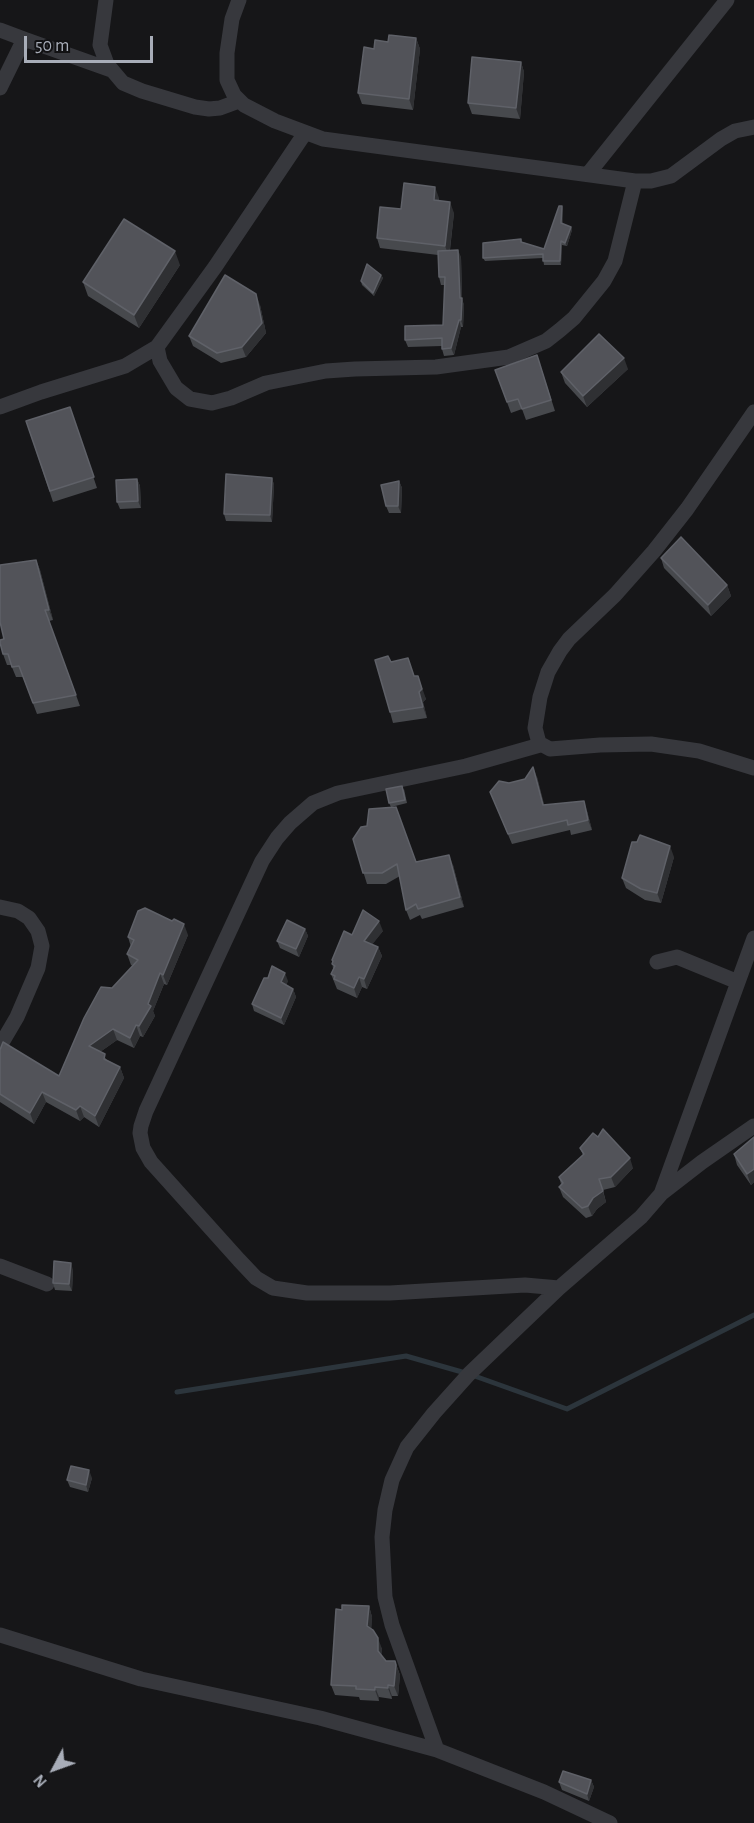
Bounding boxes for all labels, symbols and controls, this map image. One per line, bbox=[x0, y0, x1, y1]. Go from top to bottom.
scale bar bbox=[27, 24, 156, 62]
text: 50 m bbox=[35, 37, 69, 55]
north arrow bbox=[24, 1739, 84, 1799]
text: N bbox=[31, 1771, 50, 1790]

